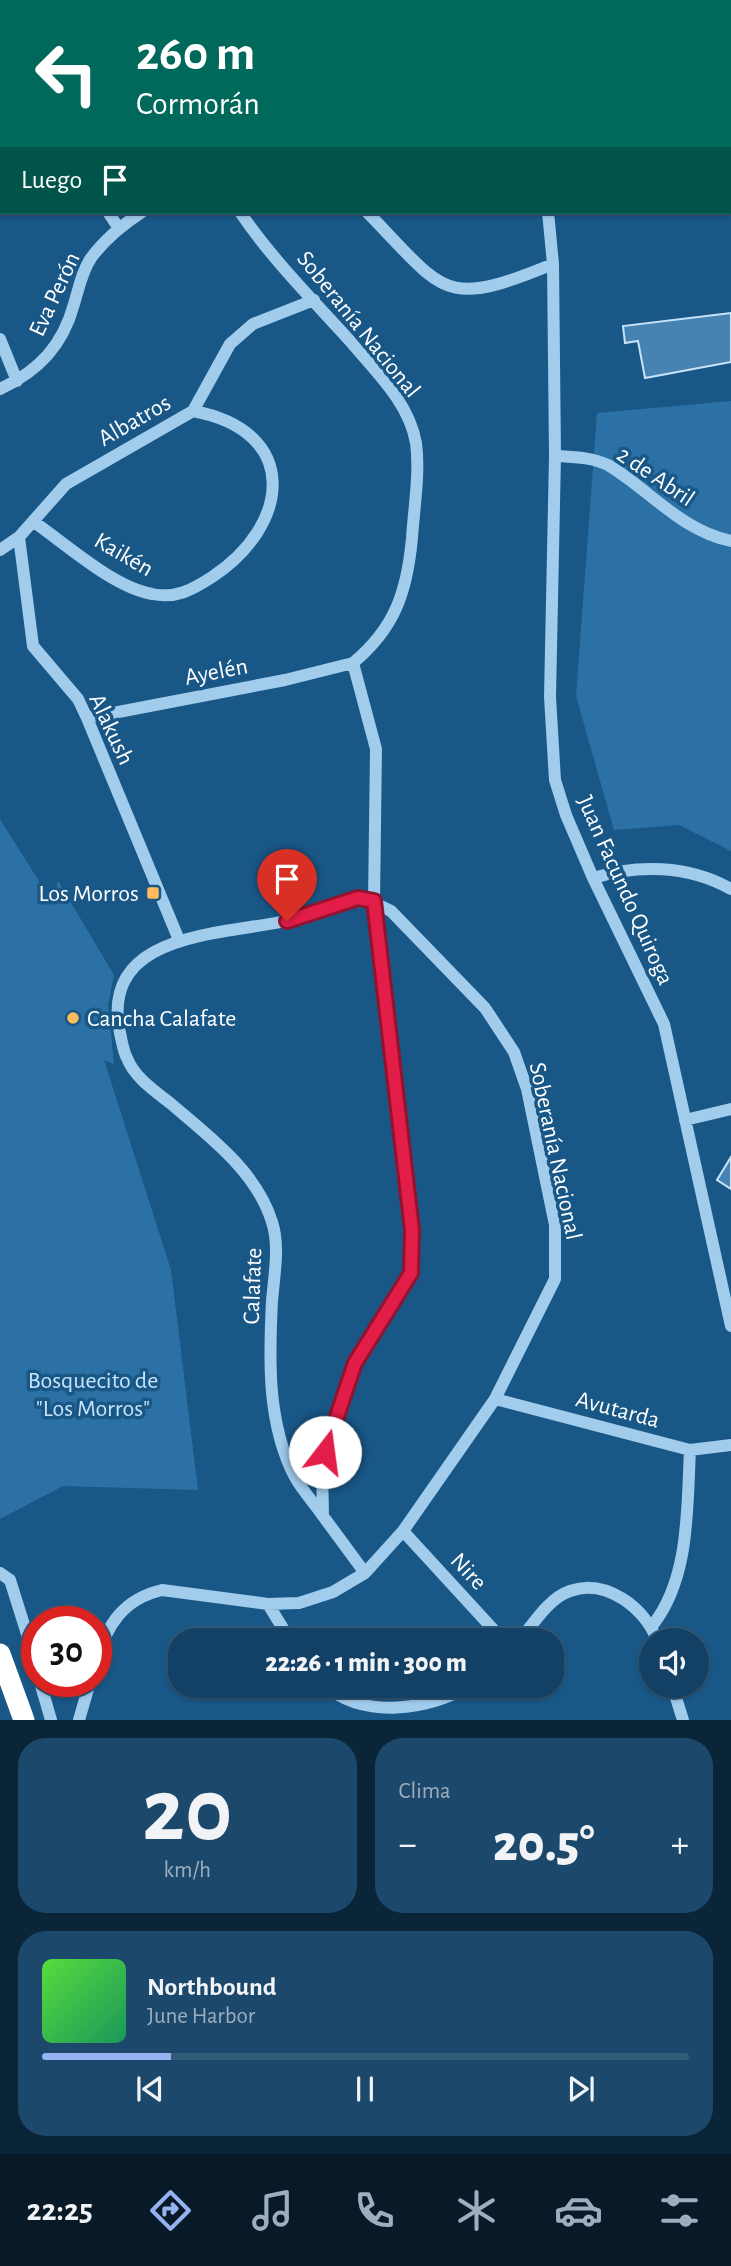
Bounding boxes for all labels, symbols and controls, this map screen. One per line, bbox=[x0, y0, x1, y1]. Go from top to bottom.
icon: left bbox=[21, 28, 112, 119]
text: 260 m bbox=[136, 30, 255, 79]
text: Cormorán bbox=[136, 88, 260, 120]
icon: arrive bbox=[96, 161, 134, 199]
text: Luego bbox=[21, 167, 82, 193]
street label: Soberanía Nacional bbox=[292, 247, 424, 402]
street label: Eva Perón bbox=[25, 249, 85, 340]
street label: Albatros bbox=[94, 391, 175, 451]
street label: 2 de Abril bbox=[612, 442, 699, 511]
street label: Kaikén bbox=[90, 529, 157, 581]
street label: Ayelén bbox=[183, 654, 250, 690]
street label: Alakush bbox=[84, 690, 138, 769]
street label: Juan Facundo Quiroga bbox=[573, 792, 678, 989]
pin bbox=[257, 849, 317, 921]
icon: arrive bbox=[268, 860, 306, 898]
place label: Los Morros bbox=[39, 882, 139, 906]
marker: Los Morros bbox=[145, 885, 161, 901]
place label: Cancha Calafate bbox=[87, 1007, 236, 1031]
marker: Cancha Calafate bbox=[65, 1010, 81, 1026]
street label: Soberanía Nacional bbox=[525, 1060, 586, 1242]
street label: Calafate bbox=[240, 1247, 266, 1325]
park label: Bosquecito de "Los Morros" bbox=[28, 1369, 158, 1421]
street label: Avutarda bbox=[573, 1387, 662, 1433]
position arrow bbox=[288, 1415, 362, 1489]
street label: Nire bbox=[446, 1549, 491, 1595]
speed limit sign: 30 bbox=[21, 1606, 112, 1697]
map controls bbox=[639, 1628, 709, 1698]
button: sound bbox=[639, 1628, 709, 1698]
text: 22:26 · 1 min · 300 m bbox=[265, 1650, 467, 1676]
text: 20 bbox=[142, 1766, 232, 1857]
text: Clima bbox=[399, 1780, 451, 1803]
text: 20.5° bbox=[493, 1818, 595, 1870]
text: − bbox=[399, 1826, 417, 1864]
text: + bbox=[671, 1826, 689, 1864]
text: km/h bbox=[164, 1859, 211, 1882]
text: Northbound bbox=[147, 1974, 276, 2000]
text: June Harbor bbox=[147, 2005, 255, 2028]
icon: previous bbox=[131, 2070, 169, 2108]
icon: pause bbox=[346, 2070, 384, 2108]
icon: next bbox=[562, 2070, 600, 2108]
icon: directions bbox=[146, 2186, 195, 2235]
icon: music bbox=[248, 2186, 297, 2235]
icon: phone bbox=[350, 2186, 399, 2235]
icon: climate bbox=[452, 2186, 501, 2235]
icon: car bbox=[554, 2186, 603, 2235]
icon: filters bbox=[655, 2186, 704, 2235]
text: 22:25 bbox=[26, 2194, 93, 2226]

